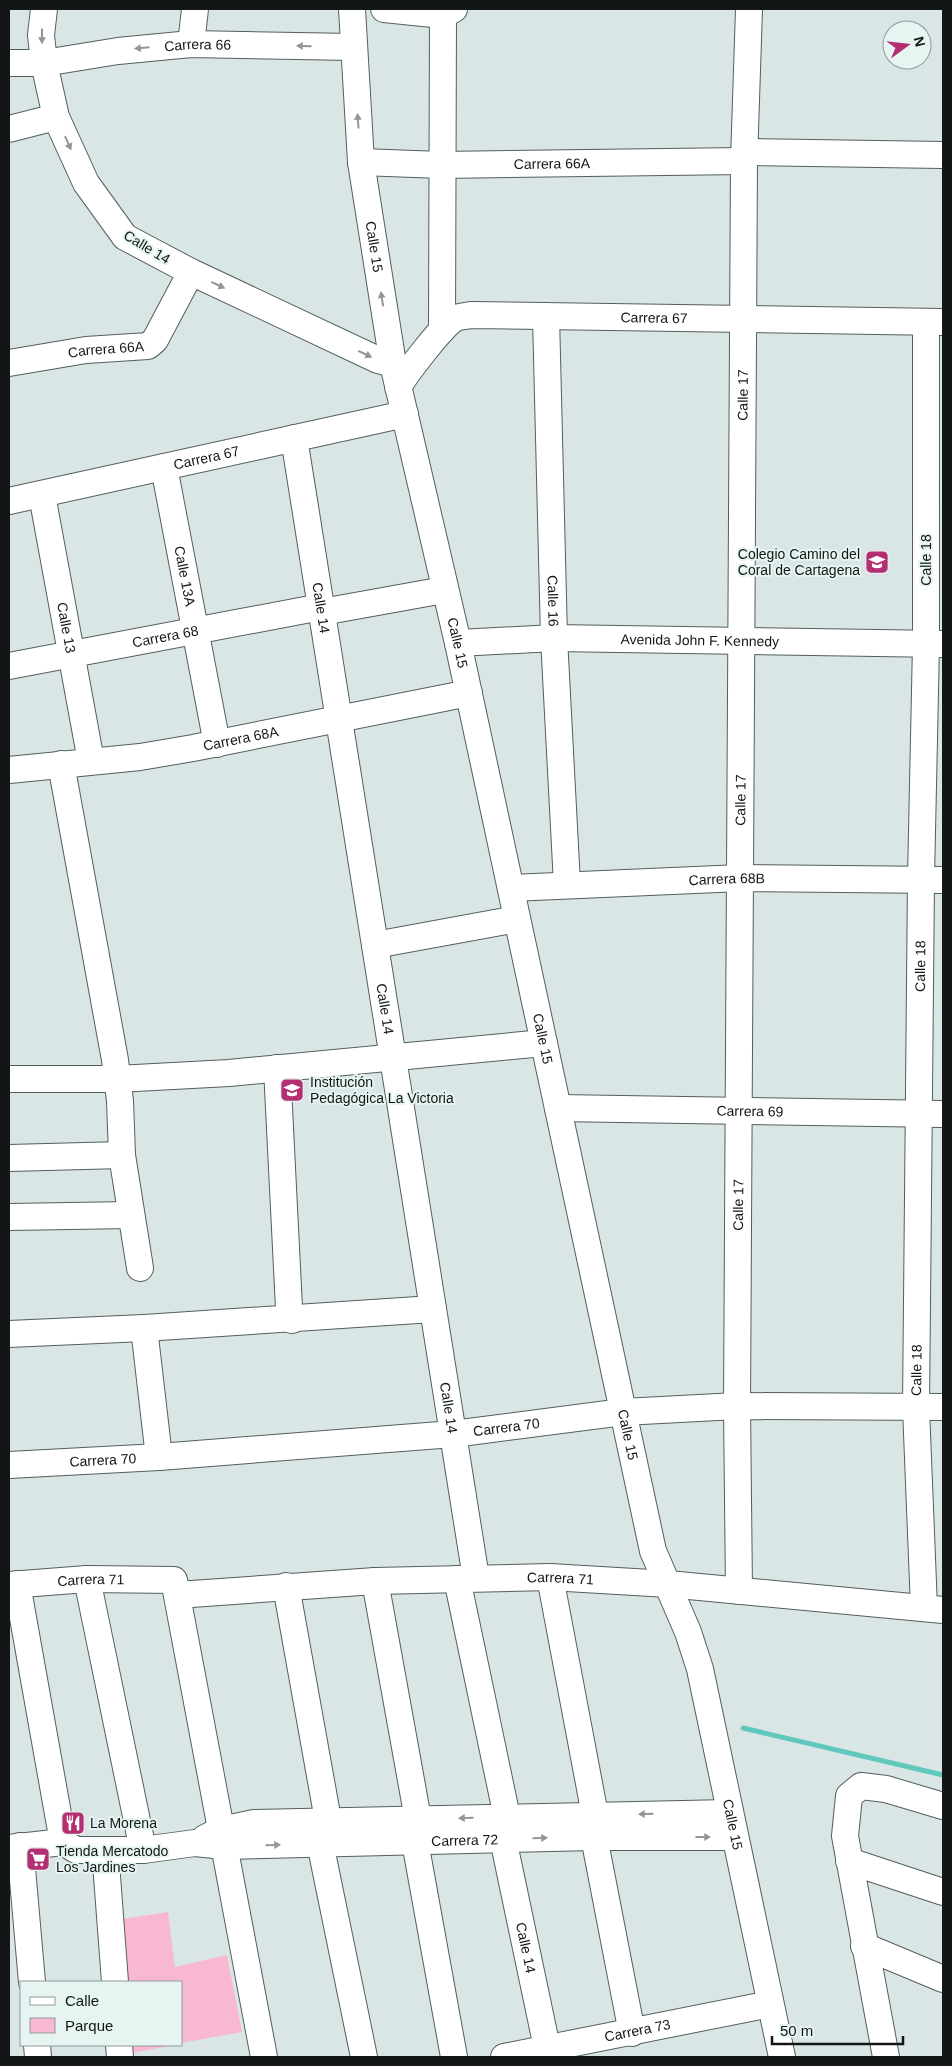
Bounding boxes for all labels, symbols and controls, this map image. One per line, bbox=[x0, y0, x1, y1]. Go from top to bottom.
north arrow bbox=[882, 20, 932, 70]
one-way arrow bbox=[38, 28, 46, 44]
text: N bbox=[911, 35, 929, 49]
street label: Carrera 66 bbox=[164, 36, 232, 55]
one-way arrow bbox=[296, 42, 312, 50]
one-way arrow bbox=[134, 45, 150, 53]
one-way arrow bbox=[353, 112, 361, 128]
one-way arrow bbox=[64, 136, 72, 150]
street label: Carrera 66A bbox=[514, 155, 591, 172]
street label: Calle 15 bbox=[362, 220, 386, 274]
street label: Calle 14 bbox=[121, 227, 173, 267]
one-way arrow bbox=[211, 281, 225, 289]
one-way arrow bbox=[378, 290, 386, 306]
street label: Carrera 67 bbox=[620, 309, 688, 326]
street label: Carrera 66A bbox=[67, 338, 145, 361]
one-way arrow bbox=[358, 350, 372, 358]
street label: Calle 17 bbox=[735, 369, 751, 421]
street label: Carrera 67 bbox=[172, 443, 241, 473]
street label: Calle 18 bbox=[918, 534, 934, 586]
street label: Calle 13A bbox=[171, 545, 199, 608]
place label: Colegio Camino del Coral de Cartagena bbox=[738, 546, 860, 578]
school or university icon: Colegio Camino del Coral de Cartagena bbox=[864, 549, 890, 575]
street label: Calle 16 bbox=[544, 575, 562, 627]
street label: Calle 14 bbox=[309, 581, 333, 635]
street label: Calle 13 bbox=[54, 601, 79, 655]
street label: Calle 15 bbox=[444, 616, 471, 670]
street label: Carrera 68 bbox=[131, 622, 200, 651]
street label: Avenida John F. Kennedy bbox=[620, 631, 779, 649]
street label: Carrera 68A bbox=[202, 723, 280, 754]
street label: Calle 17 bbox=[732, 774, 749, 826]
street label: Carrera 68B bbox=[688, 870, 765, 888]
street label: Calle 18 bbox=[912, 940, 928, 992]
street label: Calle 14 bbox=[373, 982, 397, 1036]
street label: Calle 15 bbox=[530, 1012, 556, 1066]
place label: Institución Pedagógica La Victoria bbox=[310, 1074, 454, 1106]
school or university icon: Institución Pedagógica La Victoria bbox=[279, 1077, 305, 1103]
street label: Carrera 69 bbox=[716, 1102, 784, 1120]
street label: Calle 17 bbox=[730, 1179, 746, 1231]
street label: Calle 18 bbox=[908, 1344, 925, 1396]
street label: Calle 14 bbox=[437, 1381, 461, 1435]
street label: Calle 15 bbox=[615, 1408, 641, 1462]
street label: Carrera 70 bbox=[472, 1415, 541, 1439]
street label: Carrera 70 bbox=[69, 1450, 137, 1470]
street label: Carrera 71 bbox=[527, 1569, 595, 1588]
street label: Carrera 71 bbox=[57, 1571, 125, 1589]
street label: Calle 15 bbox=[720, 1798, 746, 1851]
restaurant icon: La Morena bbox=[60, 1810, 86, 1836]
one-way arrow bbox=[637, 1810, 653, 1818]
one-way arrow bbox=[458, 1814, 474, 1822]
place label: La Morena bbox=[90, 1815, 157, 1831]
street label: Carrera 72 bbox=[431, 1831, 499, 1849]
one-way arrow bbox=[695, 1833, 711, 1841]
one-way arrow bbox=[532, 1834, 548, 1842]
one-way arrow bbox=[265, 1840, 281, 1848]
place label: Tienda Mercatodo Los Jardines bbox=[56, 1843, 169, 1875]
supermarket icon: Tienda Mercatodo Los Jardines bbox=[25, 1846, 51, 1872]
street label: Calle 14 bbox=[513, 1921, 539, 1975]
legend bbox=[20, 1981, 182, 2046]
text: Calle bbox=[65, 1992, 99, 2009]
scale bar bbox=[772, 2014, 903, 2046]
street label: Carrera 73 bbox=[603, 2016, 672, 2045]
text: Parque bbox=[65, 2017, 113, 2034]
text: 50 m bbox=[780, 2022, 813, 2039]

